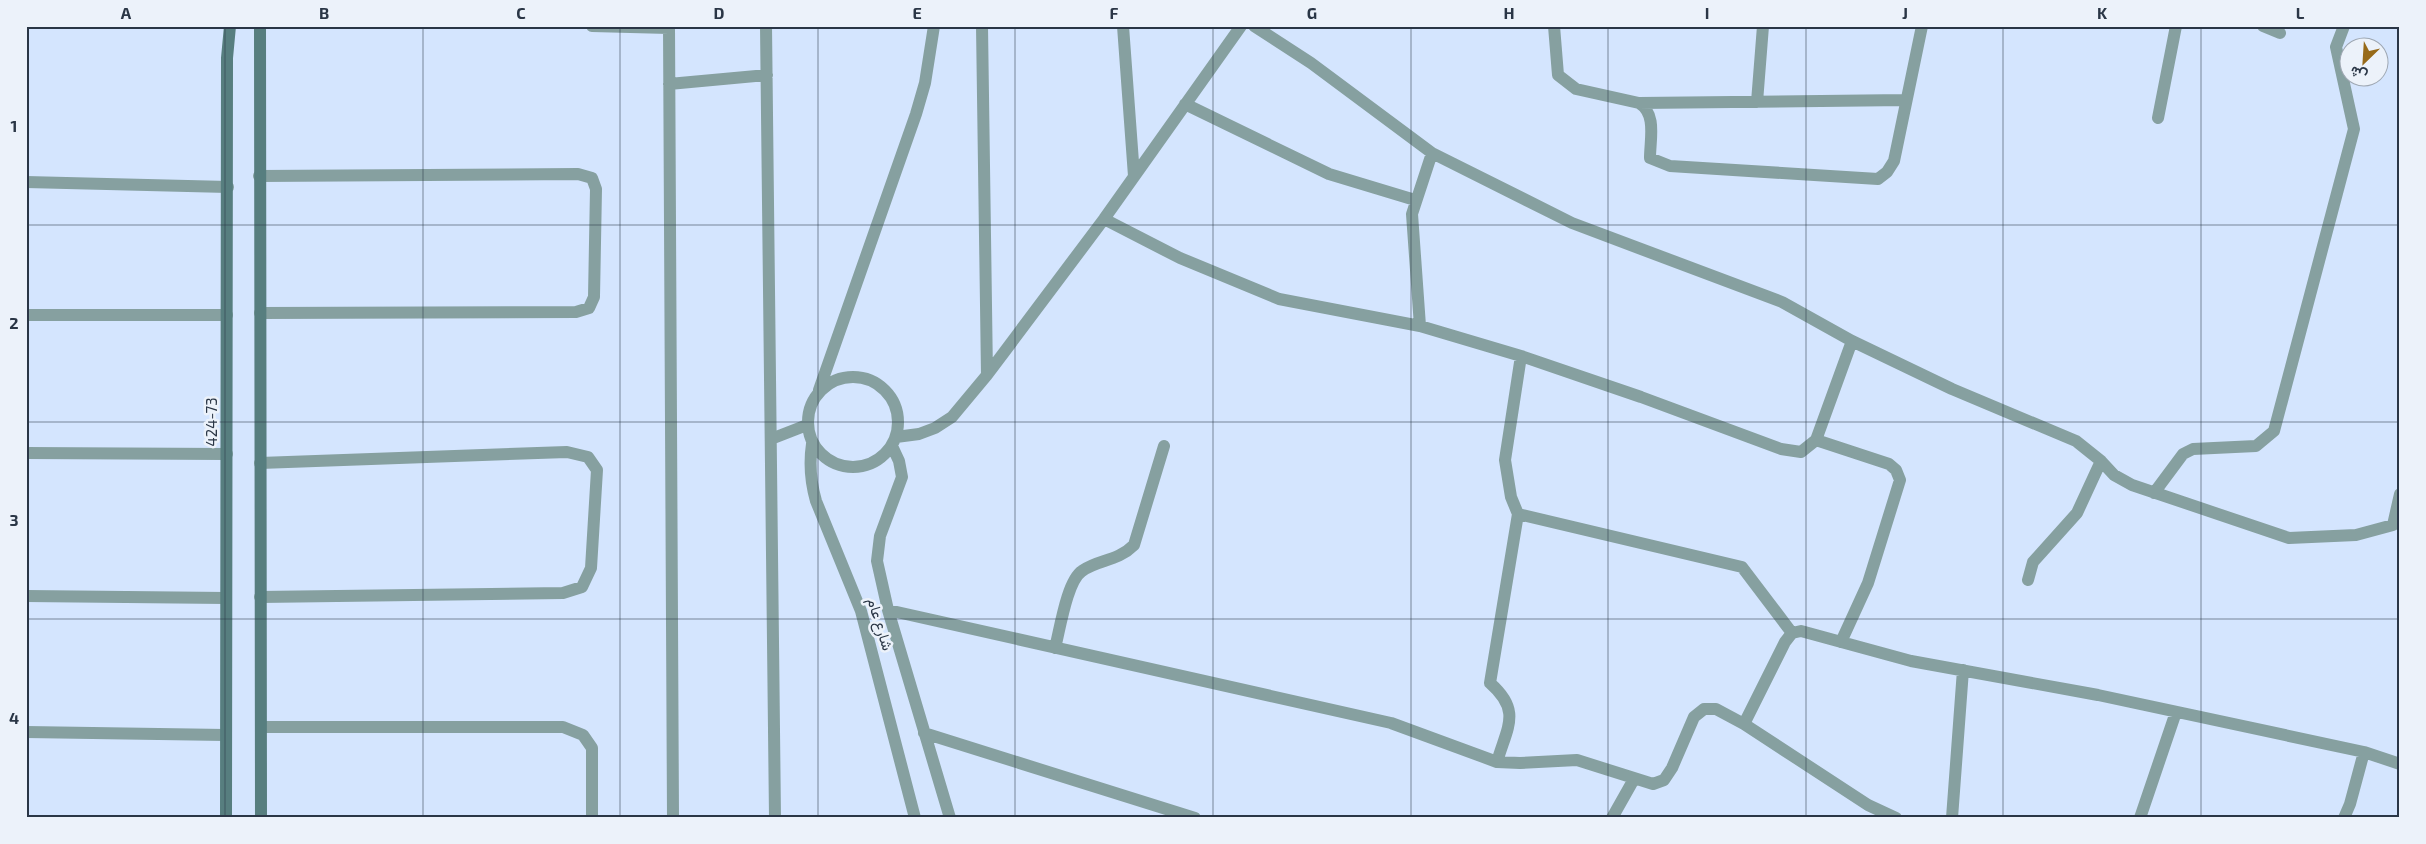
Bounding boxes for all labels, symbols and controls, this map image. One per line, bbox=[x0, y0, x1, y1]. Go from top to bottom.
text: A bbox=[121, 3, 132, 22]
text: B bbox=[319, 3, 329, 22]
text: C bbox=[516, 3, 526, 22]
text: D bbox=[714, 3, 725, 22]
text: E bbox=[912, 3, 922, 22]
text: F bbox=[1110, 3, 1119, 22]
text: G bbox=[1307, 3, 1317, 22]
text: H bbox=[1503, 3, 1515, 22]
text: I bbox=[1705, 3, 1709, 22]
text: J bbox=[1902, 3, 1908, 22]
text: K bbox=[2097, 3, 2108, 22]
text: L bbox=[2296, 3, 2305, 22]
north arrow bbox=[2338, 38, 2388, 88]
text: ش bbox=[2347, 62, 2370, 85]
text: 1 bbox=[11, 116, 17, 135]
text: 2 bbox=[9, 313, 19, 332]
street label: 424-73 bbox=[202, 398, 220, 447]
text: 3 bbox=[9, 510, 19, 529]
street label: شارع عام bbox=[862, 595, 898, 654]
text: 4 bbox=[9, 708, 19, 727]

